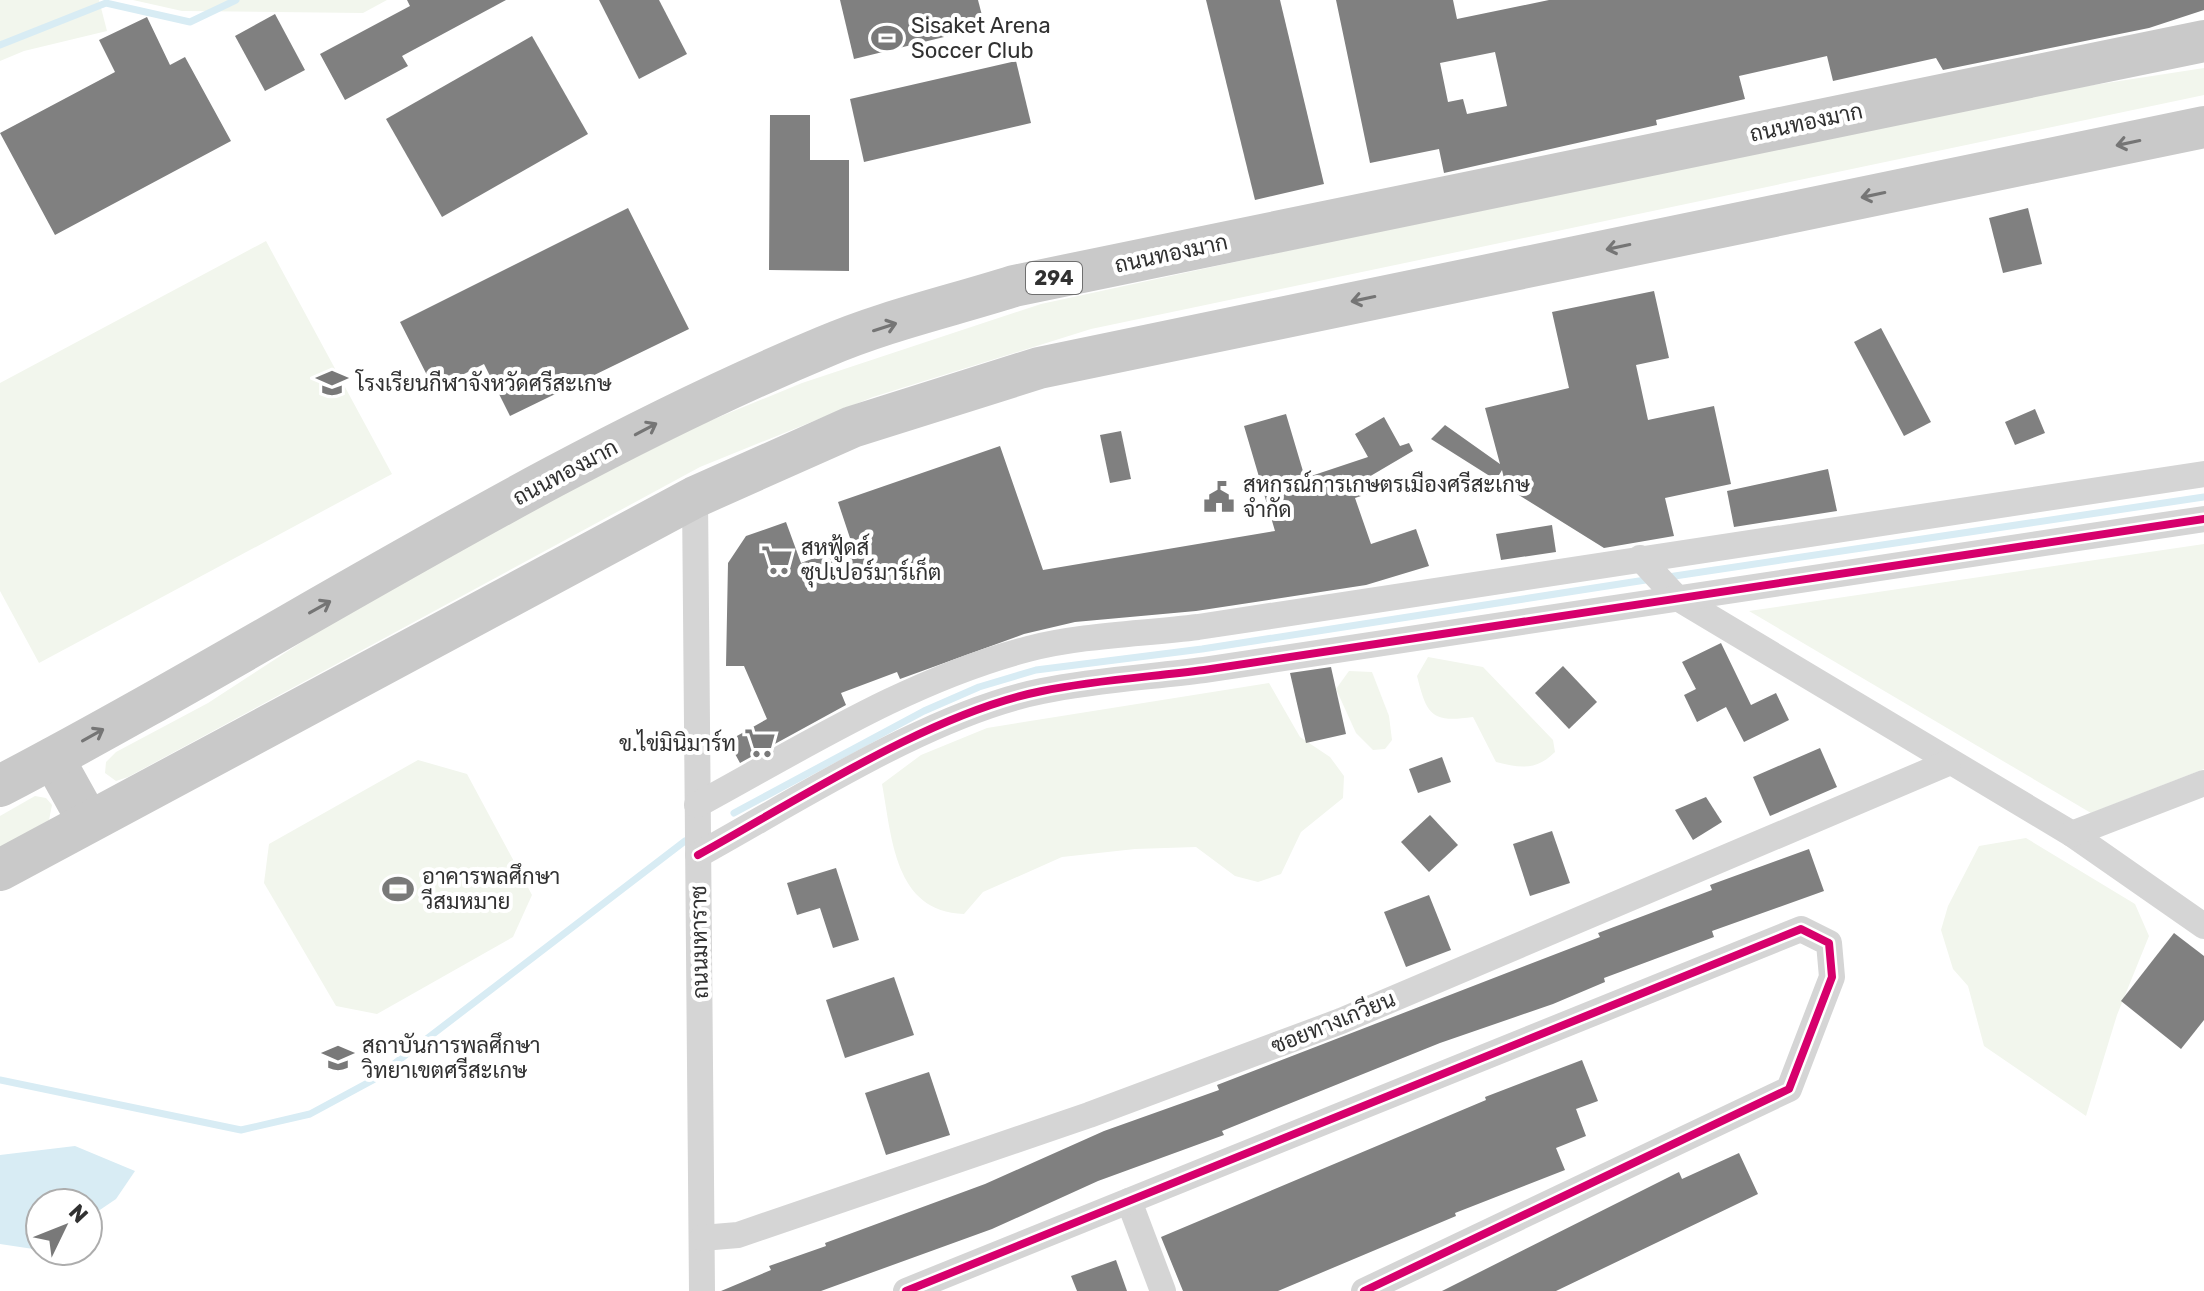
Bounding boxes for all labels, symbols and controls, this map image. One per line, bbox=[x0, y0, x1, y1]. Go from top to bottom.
place label: Sisaket Arena Soccer Club bbox=[911, 12, 1051, 64]
sports icon: Sisaket Arena Soccer Club bbox=[870, 21, 904, 55]
street label: ถนนทองมาก bbox=[1747, 97, 1865, 148]
one-way arrow bbox=[2115, 136, 2141, 151]
one-way arrow bbox=[1861, 188, 1886, 203]
street label: ถนนทองมาก bbox=[1112, 228, 1230, 279]
one-way arrow bbox=[1606, 240, 1631, 255]
road number: 294 bbox=[1026, 262, 1082, 294]
one-way arrow bbox=[1351, 292, 1377, 307]
one-way arrow bbox=[871, 319, 897, 334]
school or university icon: โรงเรียนกีฬาจังหวัดศรีสะเกษ bbox=[315, 366, 349, 400]
place label: โรงเรียนกีฬาจังหวัดศรีสะเกษ bbox=[355, 369, 613, 397]
one-way arrow bbox=[634, 421, 657, 437]
street label: ถนนทองมาก bbox=[508, 434, 622, 511]
place label: สหกรณ์การเกษตรเมืองศรีสะเกษ จำกัด bbox=[1243, 470, 1531, 523]
public building icon: สหกรณ์การเกษตรเมืองศรีสะเกษ จำกัด bbox=[1202, 480, 1236, 514]
place label: สหฟู้ดส์ ซุปเปอร์มาร์เก็ต bbox=[801, 533, 941, 588]
supermarket icon: สหฟู้ดส์ ซุปเปอร์มาร์เก็ต bbox=[760, 543, 794, 577]
one-way arrow bbox=[307, 599, 331, 614]
supermarket icon: ข.ไข่มินิมาร์ท bbox=[743, 726, 777, 760]
one-way arrow bbox=[81, 727, 104, 743]
place label: ข.ไข่มินิมาร์ท bbox=[619, 729, 736, 757]
place label: อาคารพลศึกษา วีสมหมาย bbox=[421, 863, 560, 915]
sports icon: อาคารพลศึกษา วีสมหมาย bbox=[381, 872, 415, 906]
street label: ถนนมหาราช bbox=[685, 885, 714, 999]
street label: ซอยทางเกวียน bbox=[1267, 985, 1399, 1060]
place label: สถาบันการพลศึกษา วิทยาเขตศรีสะเกษ bbox=[361, 1032, 541, 1084]
school or university icon: สถาบันการพลศึกษา วิทยาเขตศรีสะเกษ bbox=[321, 1041, 355, 1075]
north arrow bbox=[24, 1187, 104, 1267]
text: N bbox=[63, 1199, 94, 1229]

